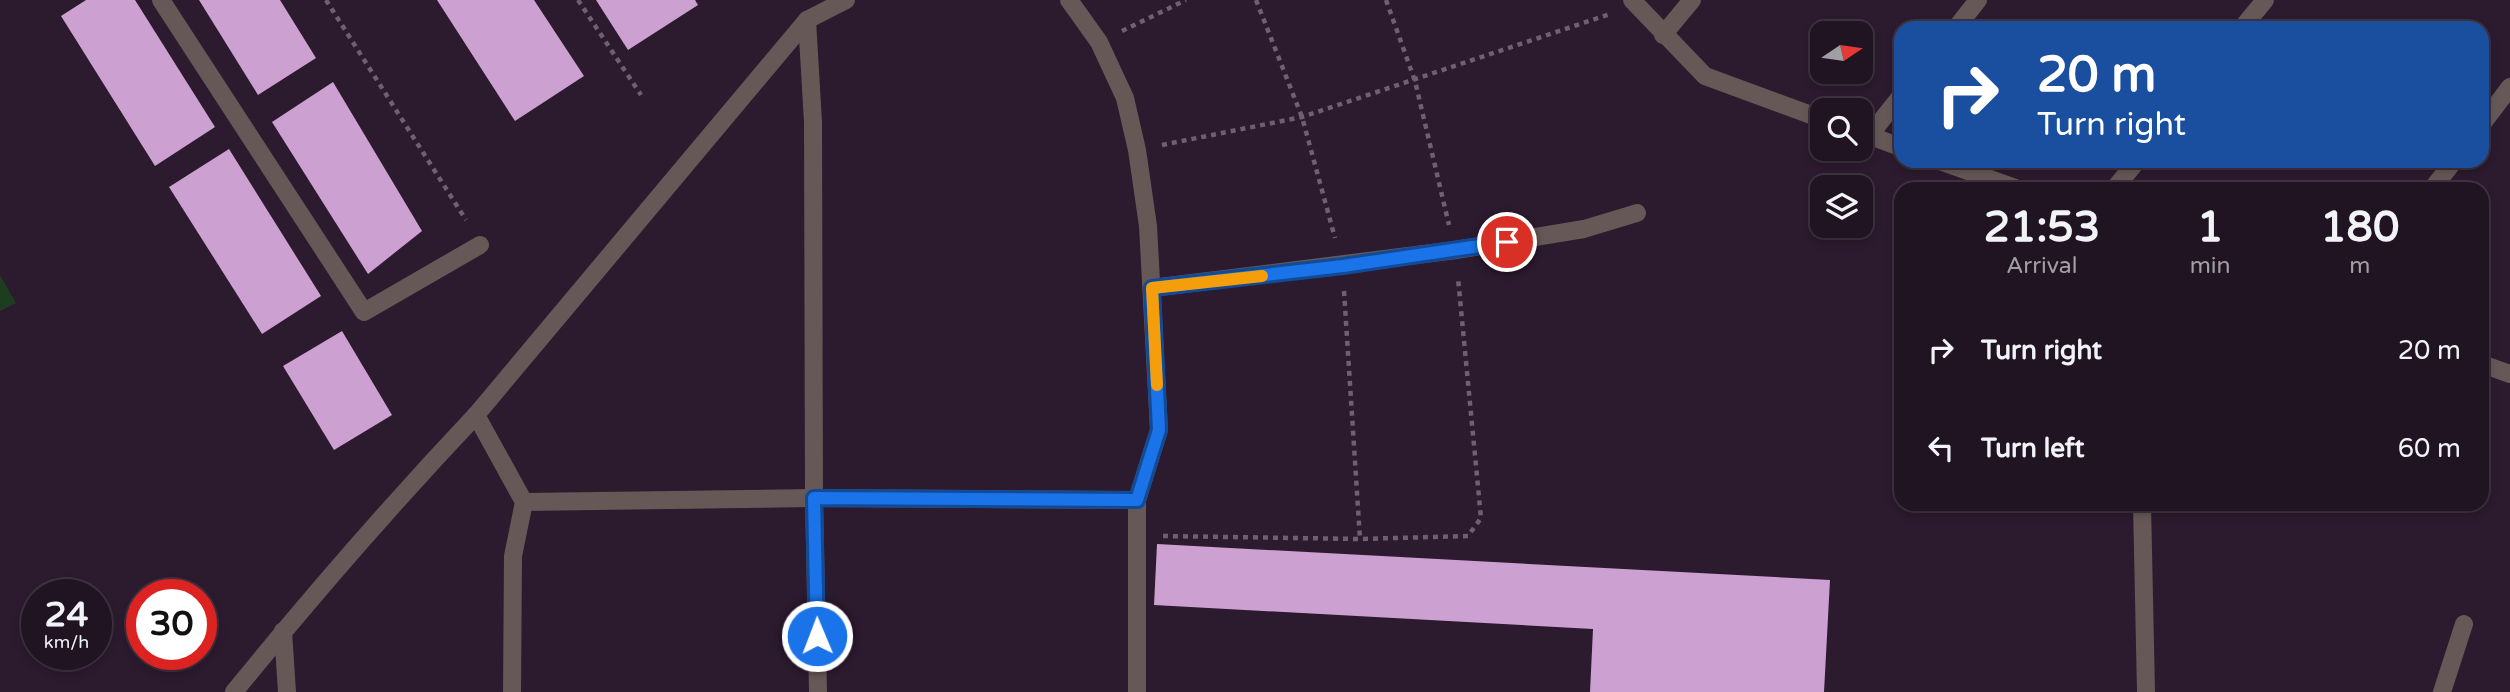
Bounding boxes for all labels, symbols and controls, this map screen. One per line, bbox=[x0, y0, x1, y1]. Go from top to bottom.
north arrow bbox=[1810, 21, 1872, 84]
map controls bbox=[1810, 21, 1873, 238]
text: 20 m bbox=[2037, 46, 2156, 105]
icon: right bbox=[1922, 49, 2013, 140]
button: search bbox=[1810, 98, 1873, 161]
text: Turn right bbox=[2037, 106, 2186, 144]
button: layers bbox=[1810, 175, 1873, 238]
text: 21:53 bbox=[1984, 202, 2100, 253]
text: 1 bbox=[2197, 202, 2223, 253]
text: 180 bbox=[2320, 202, 2399, 253]
pin bbox=[1477, 212, 1537, 272]
icon: arrive bbox=[1488, 223, 1526, 261]
text: Arrival bbox=[2006, 252, 2077, 280]
text: min bbox=[2190, 252, 2231, 280]
text: m bbox=[2349, 252, 2370, 280]
icon: right bbox=[1922, 331, 1960, 369]
text: Turn right bbox=[1981, 335, 2102, 366]
text: 20 m bbox=[2398, 335, 2461, 366]
icon: left bbox=[1922, 429, 1960, 467]
text: Turn left bbox=[1981, 433, 2084, 464]
text: 60 m bbox=[2398, 433, 2461, 464]
speed limit sign: 30 bbox=[126, 579, 217, 670]
text: 24 bbox=[45, 594, 88, 636]
position arrow bbox=[780, 599, 854, 673]
text: km/h bbox=[44, 631, 89, 653]

